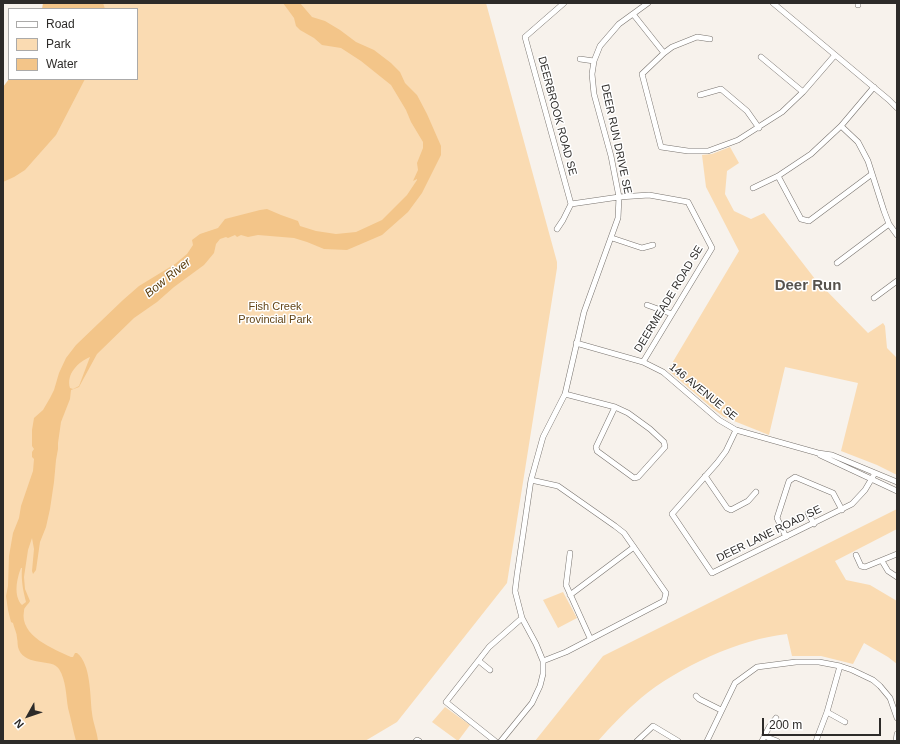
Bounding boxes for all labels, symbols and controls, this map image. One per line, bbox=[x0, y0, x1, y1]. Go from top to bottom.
legend bbox=[8, 8, 138, 80]
text: Road bbox=[46, 17, 75, 31]
text: Park bbox=[46, 37, 71, 51]
street label: DEERBROOK ROAD SE bbox=[535, 55, 579, 177]
text: Water bbox=[46, 57, 78, 71]
street label: DEER RUN DRIVE SE bbox=[598, 83, 634, 195]
street label: DEERMEADE ROAD SE bbox=[632, 243, 706, 355]
water label: Bow River bbox=[142, 255, 194, 301]
district label: Deer Run bbox=[775, 277, 841, 295]
park label: Fish Creek Provincial Park bbox=[238, 300, 312, 326]
street label: 146 AVENUE SE bbox=[666, 361, 740, 423]
street label: DEER LANE ROAD SE bbox=[714, 503, 824, 565]
north arrow bbox=[8, 696, 48, 736]
scale bar bbox=[764, 710, 883, 736]
text: N bbox=[12, 717, 26, 731]
text: 200 m bbox=[769, 718, 802, 732]

